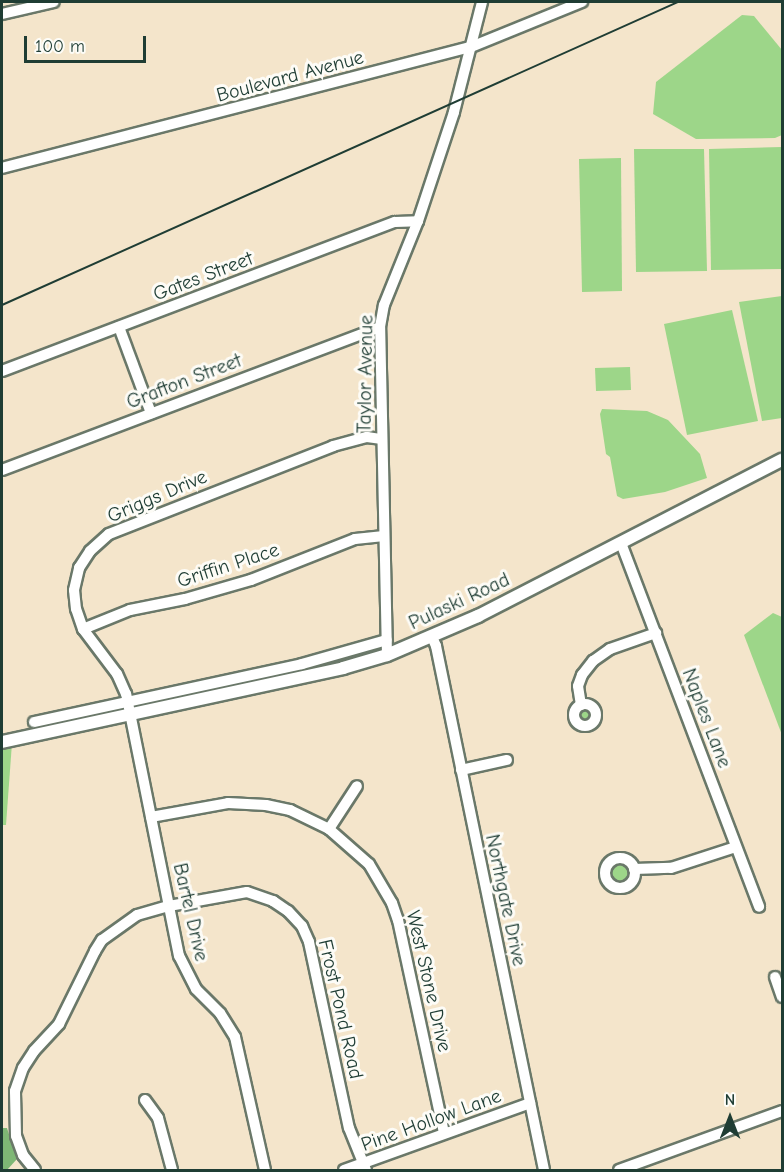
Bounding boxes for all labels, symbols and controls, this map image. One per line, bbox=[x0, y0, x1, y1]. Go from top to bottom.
scale bar bbox=[27, 24, 148, 62]
text: 100 m bbox=[35, 36, 85, 57]
street label: Boulevard Avenue bbox=[214, 45, 366, 107]
street label: Gates Street bbox=[150, 246, 256, 306]
street label: Taylor Avenue bbox=[352, 315, 378, 433]
street label: Grafton Street bbox=[123, 348, 245, 414]
street label: Griggs Drive bbox=[104, 464, 210, 528]
street label: Griffin Place bbox=[174, 537, 282, 593]
street label: Pulaski Road bbox=[405, 567, 513, 635]
street label: Naples Lane bbox=[677, 665, 737, 771]
street label: Northgate Drive bbox=[480, 832, 532, 968]
street label: Bartel Drive bbox=[168, 861, 214, 963]
street label: West Stone Drive bbox=[401, 908, 457, 1054]
street label: Frost Pond Road bbox=[313, 937, 369, 1081]
street label: Pine Hollow Lane bbox=[358, 1084, 504, 1156]
north arrow bbox=[700, 1088, 760, 1148]
text: N bbox=[725, 1091, 735, 1109]

